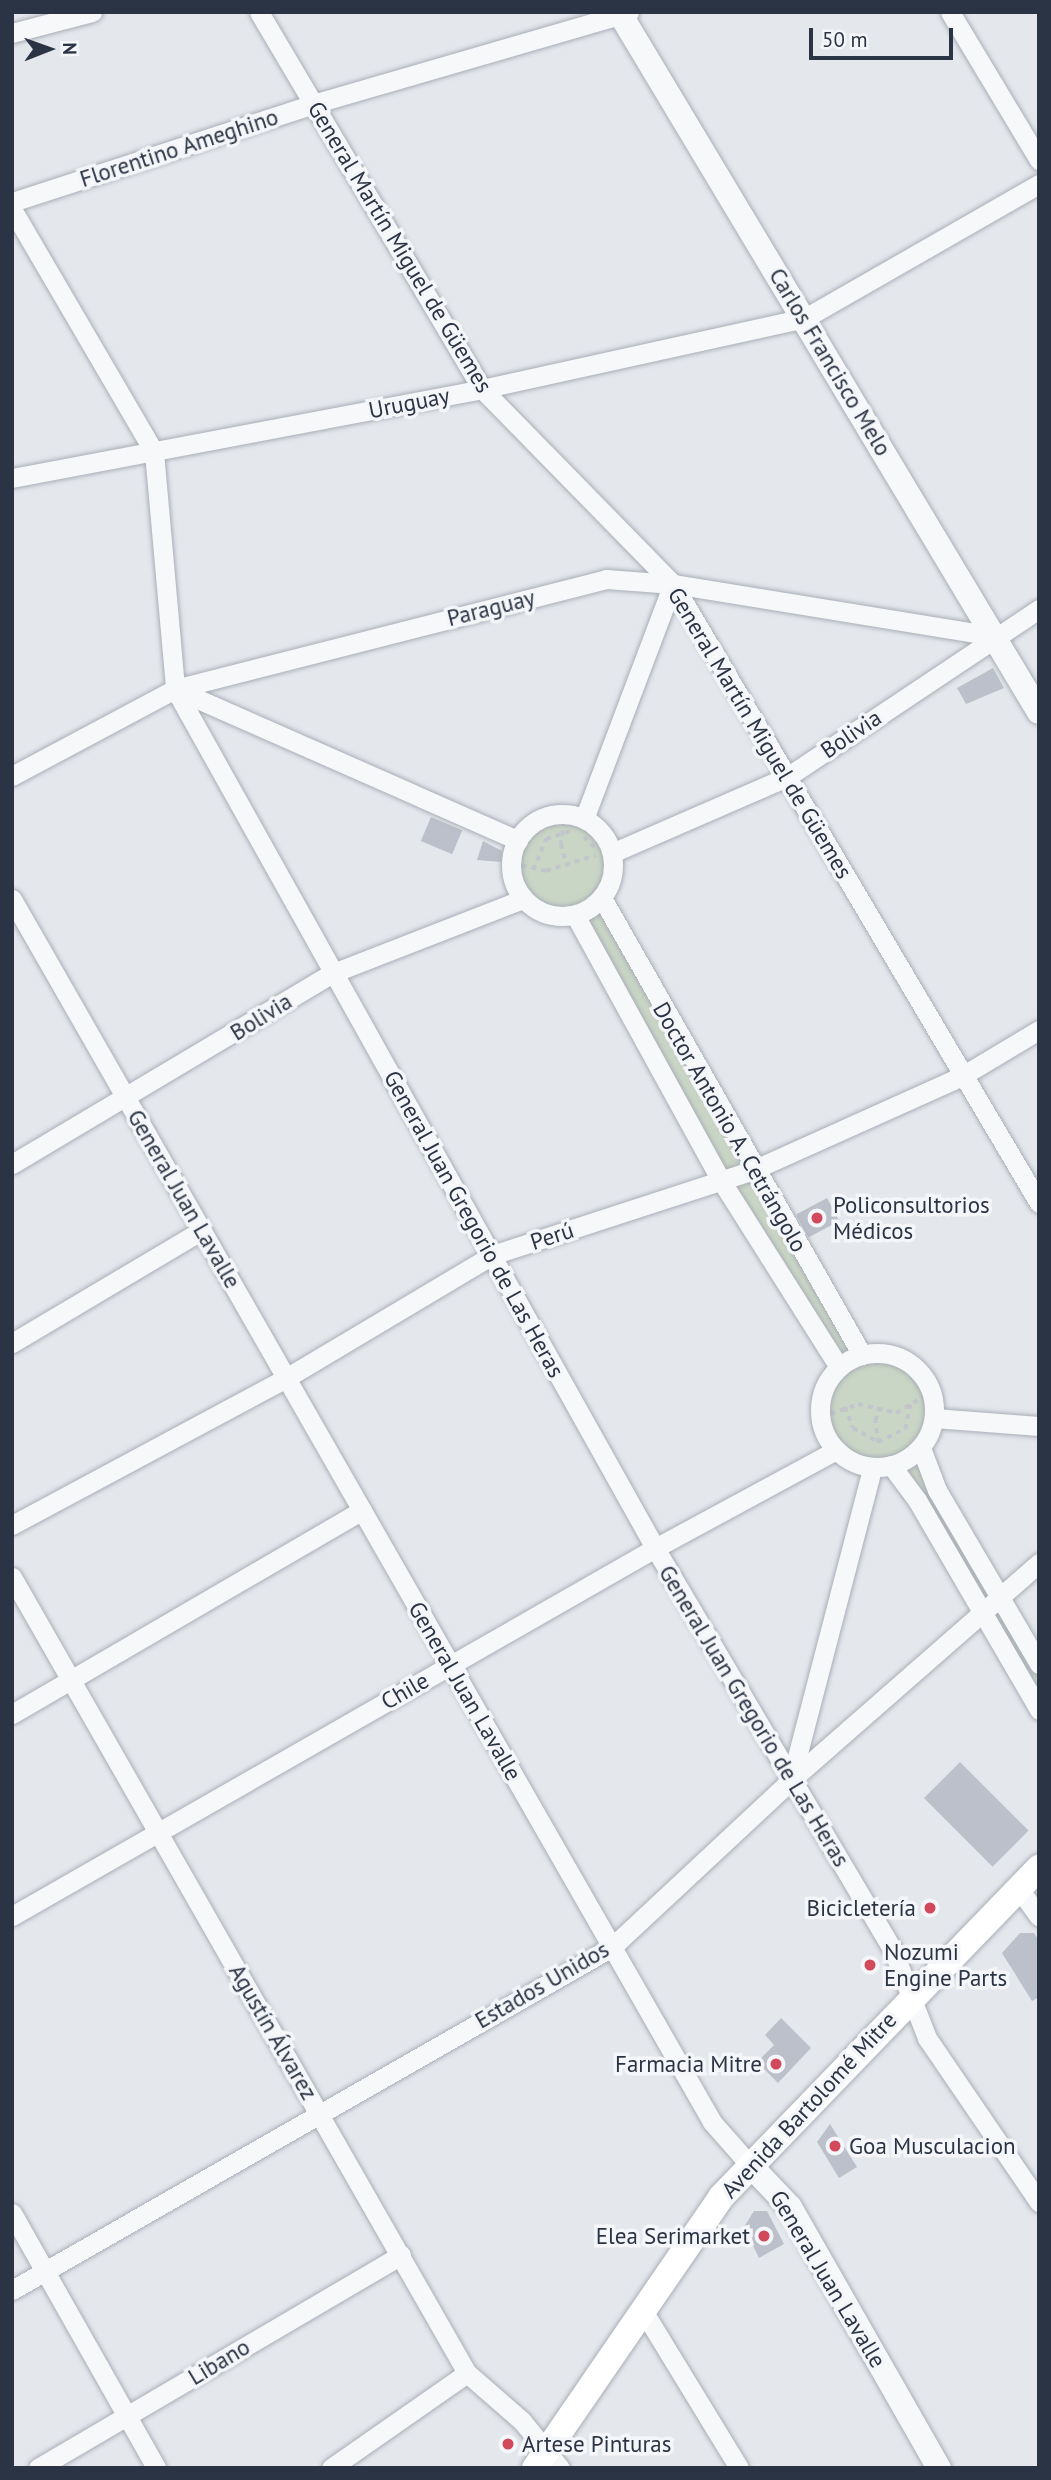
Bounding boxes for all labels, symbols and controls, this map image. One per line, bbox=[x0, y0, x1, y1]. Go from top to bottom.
north arrow bbox=[14, 14, 84, 84]
scale bar bbox=[813, 14, 956, 58]
text: 50 m bbox=[822, 26, 868, 53]
text: N bbox=[58, 42, 82, 55]
street label: General Martín Miguel de Güemes bbox=[302, 96, 498, 398]
street label: Florentino Ameghino bbox=[76, 103, 282, 193]
street label: Carlos Francisco Melo bbox=[763, 263, 897, 461]
street label: Uruguay bbox=[366, 382, 452, 424]
street label: General Martín Miguel de Güemes bbox=[662, 582, 858, 884]
street label: Paraguay bbox=[444, 584, 538, 632]
street label: Bolivia bbox=[815, 704, 887, 764]
street label: Bolivia bbox=[225, 987, 297, 1047]
street label: Doctor Antonio A. Cetrángolo bbox=[646, 996, 814, 1258]
street label: General Juan Gregorio de Las Heras bbox=[378, 1066, 570, 1382]
street label: General Juan Lavalle bbox=[122, 1105, 246, 1293]
place label: Policonsultorios Médicos bbox=[833, 1191, 990, 1245]
marker: Policonsultorios Médicos bbox=[807, 1208, 827, 1228]
street label: Perú bbox=[527, 1216, 577, 1256]
street label: General Juan Gregorio de Las Heras bbox=[653, 1560, 855, 1872]
street label: General Juan Lavalle bbox=[403, 1597, 527, 1785]
street label: Chile bbox=[376, 1666, 434, 1716]
place label: Bicicletería bbox=[806, 1894, 916, 1922]
marker: Bicicletería bbox=[922, 1900, 938, 1916]
street label: Estados Unidos bbox=[470, 1936, 614, 2034]
place label: Nozumi Engine Parts bbox=[884, 1938, 1007, 1992]
marker: Nozumi Engine Parts bbox=[862, 1957, 878, 1973]
street label: Agustín Álvarez bbox=[223, 1959, 323, 2105]
street label: Avenida Bartolomé Mitre bbox=[716, 2006, 902, 2204]
place label: Farmacia Mitre bbox=[615, 2050, 762, 2078]
marker: Farmacia Mitre bbox=[768, 2056, 784, 2072]
place label: Goa Musculacion bbox=[849, 2132, 1016, 2160]
marker: Goa Musculacion bbox=[827, 2138, 843, 2154]
street label: General Juan Lavalle bbox=[764, 2185, 892, 2373]
place label: Elea Serimarket bbox=[596, 2222, 750, 2250]
marker: Elea Serimarket bbox=[756, 2228, 772, 2244]
street label: Libano bbox=[183, 2333, 255, 2391]
place label: Artese Pinturas bbox=[522, 2430, 671, 2458]
marker: Artese Pinturas bbox=[500, 2436, 516, 2452]

